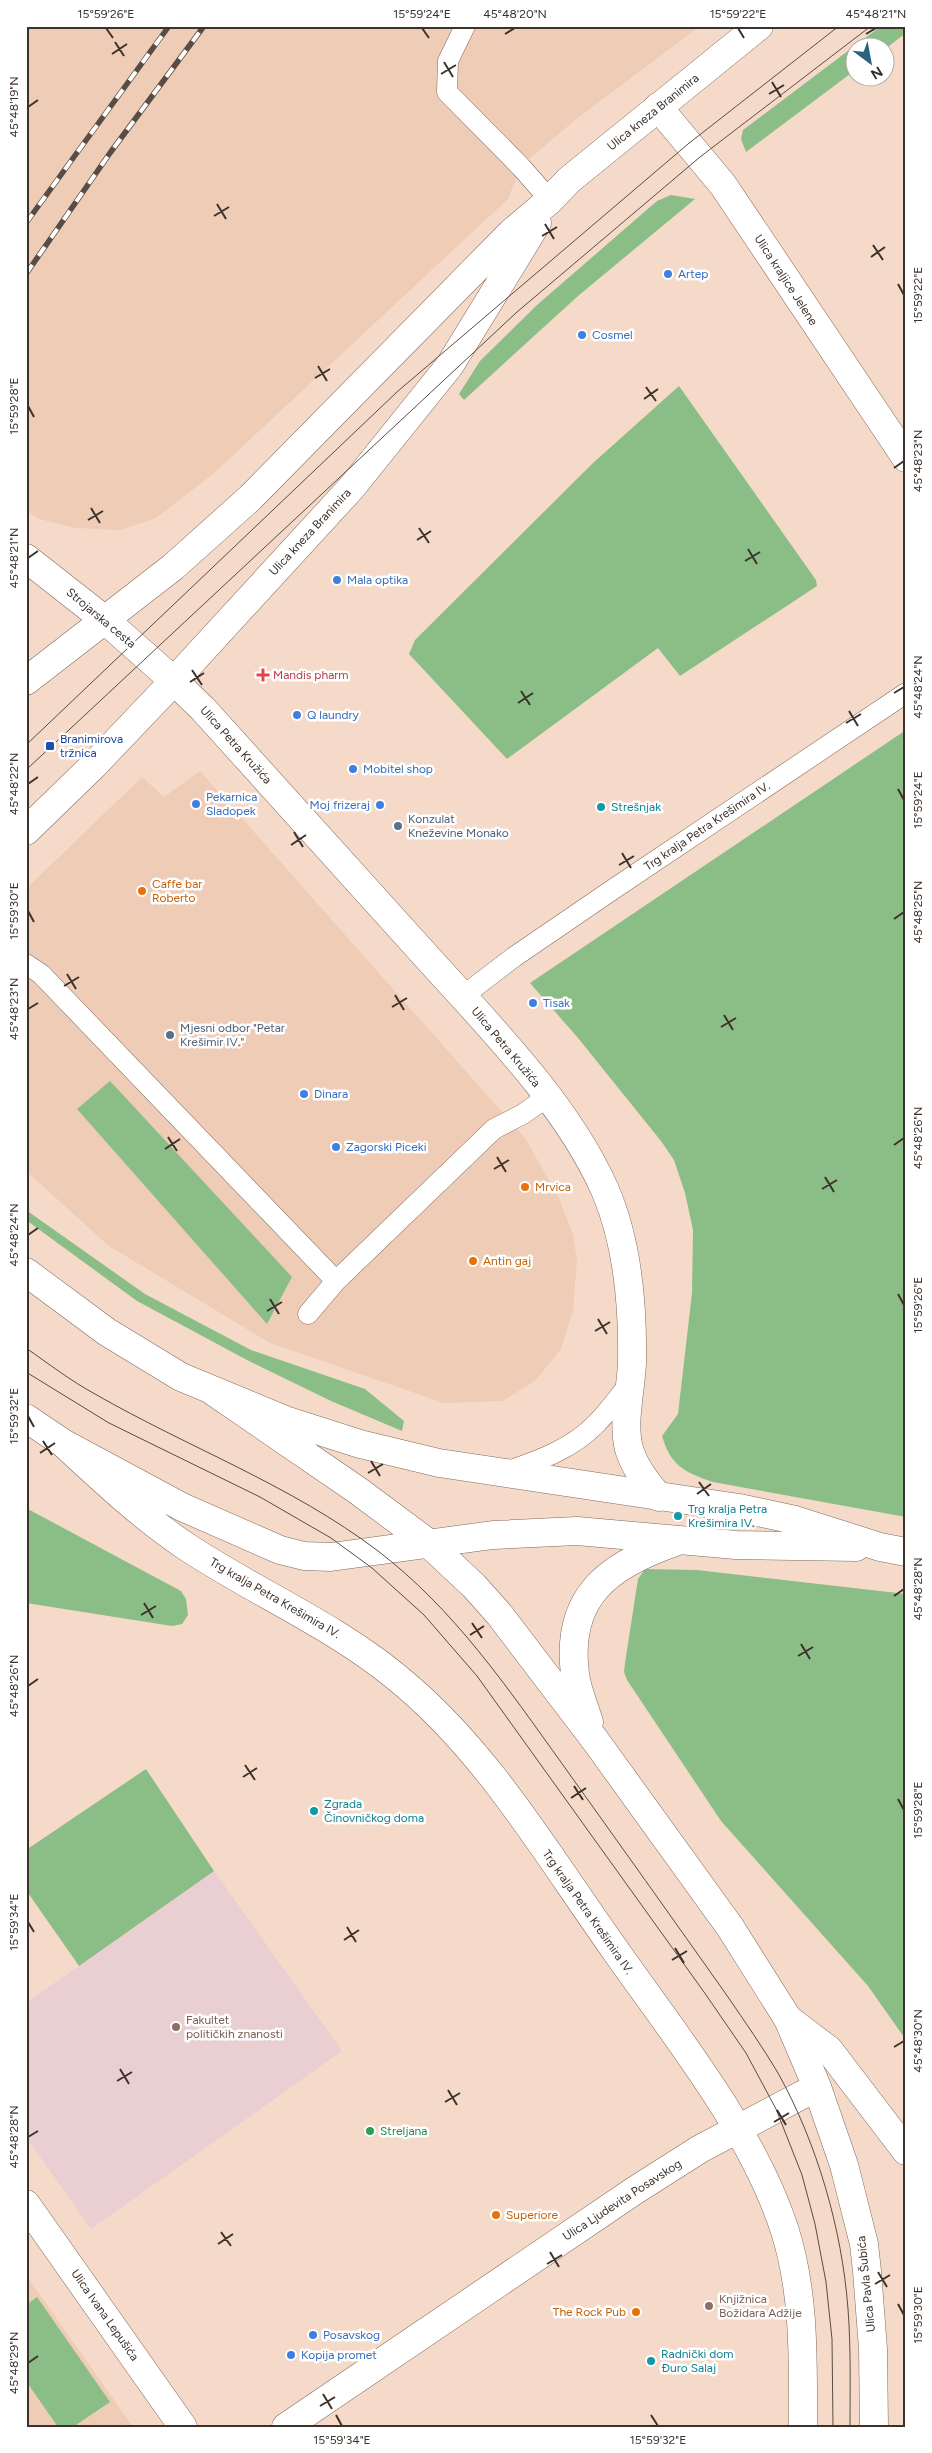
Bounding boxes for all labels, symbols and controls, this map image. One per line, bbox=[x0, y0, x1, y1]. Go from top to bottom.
text: 15°59'26"E bbox=[78, 7, 134, 21]
text: 15°59'24"E bbox=[393, 7, 451, 21]
text: 45°48'20"N bbox=[483, 7, 547, 21]
text: 15°59'22"E bbox=[710, 7, 766, 21]
text: 45°48'21"N bbox=[846, 7, 906, 21]
north arrow bbox=[844, 38, 894, 88]
text: N bbox=[868, 63, 886, 83]
street label: Ulica kneza Branimira bbox=[604, 71, 702, 153]
text: 45°48'19"N bbox=[7, 77, 21, 137]
street label: Ulica kraljice Jelene bbox=[751, 232, 821, 328]
place label: Artep bbox=[678, 267, 708, 281]
text: 15°59'22"E bbox=[911, 267, 925, 323]
marker: Artep bbox=[662, 268, 674, 280]
place label: Cosmel bbox=[592, 328, 633, 342]
marker: Cosmel bbox=[576, 329, 588, 341]
text: 15°59'28"E bbox=[7, 377, 21, 435]
text: 45°48'23"N bbox=[911, 430, 925, 492]
street label: Ulica kneza Branimira bbox=[266, 486, 354, 578]
text: 45°48'21"N bbox=[7, 528, 21, 588]
place label: Mala optika bbox=[347, 573, 408, 587]
marker: Mala optika bbox=[331, 574, 343, 586]
street label: Strojarska cesta bbox=[64, 585, 138, 651]
text: 45°48'24"N bbox=[911, 655, 925, 719]
place label: Mandis pharm bbox=[273, 668, 349, 682]
marker: Mandis pharm bbox=[257, 669, 269, 681]
street label: Ulica Petra Kružića bbox=[197, 703, 275, 787]
place label: Q laundry bbox=[307, 708, 360, 722]
marker: Q laundry bbox=[291, 709, 303, 721]
place label: Branimirova tržnica bbox=[60, 732, 123, 760]
marker: Branimirova tržnica bbox=[44, 740, 56, 752]
text: 45°48'22"N bbox=[7, 753, 21, 815]
place label: Mobitel shop bbox=[363, 762, 433, 776]
marker: Mobitel shop bbox=[347, 763, 359, 775]
text: 15°59'24"E bbox=[911, 771, 925, 829]
street label: Trg kralja Petra Krešimira IV. bbox=[641, 779, 773, 873]
place label: Pekarnica Sladopek bbox=[206, 790, 257, 818]
marker: Pekarnica Sladopek bbox=[190, 798, 202, 810]
place label: Moj frizeraj bbox=[310, 798, 370, 812]
marker: Moj frizeraj bbox=[374, 799, 386, 811]
place label: Strešnjak bbox=[611, 800, 661, 814]
marker: Strešnjak bbox=[595, 801, 607, 813]
place label: Konzulat Kneževine Monako bbox=[408, 812, 509, 840]
marker: Konzulat Kneževine Monako bbox=[392, 820, 404, 832]
place label: Caffe bar Roberto bbox=[152, 877, 202, 905]
text: 45°48'25"N bbox=[911, 881, 925, 943]
text: 15°59'30"E bbox=[7, 882, 21, 940]
marker: Caffe bar Roberto bbox=[136, 885, 148, 897]
text: 45°48'23"N bbox=[7, 978, 21, 1040]
place label: Tisak bbox=[543, 996, 570, 1010]
marker: Tisak bbox=[527, 997, 539, 1009]
street label: Ulica Petra Kružića bbox=[469, 1004, 543, 1090]
place label: Mjesni odbor "Petar Krešimir IV." bbox=[180, 1021, 285, 1049]
marker: Mjesni odbor "Petar Krešimir IV." bbox=[164, 1029, 176, 1041]
place label: Dinara bbox=[314, 1087, 348, 1101]
marker: Dinara bbox=[298, 1088, 310, 1100]
text: 45°48'26"N bbox=[911, 1107, 925, 1169]
place label: Zagorski Piceki bbox=[346, 1140, 426, 1154]
marker: Zagorski Piceki bbox=[330, 1141, 342, 1153]
place label: Mrvica bbox=[535, 1180, 571, 1194]
marker: Mrvica bbox=[519, 1181, 531, 1193]
text: 45°48'24"N bbox=[7, 1203, 21, 1267]
place label: Antin gaj bbox=[483, 1254, 531, 1268]
marker: Antin gaj bbox=[467, 1255, 479, 1267]
text: 15°59'26"E bbox=[911, 1277, 925, 1333]
text: 15°59'32"E bbox=[7, 1388, 21, 1444]
place label: Trg kralja Petra Krešimira IV. bbox=[688, 1502, 767, 1530]
marker: Trg kralja Petra Krešimira IV. bbox=[672, 1510, 684, 1522]
street label: Trg kralja Petra Krešimira IV. bbox=[207, 1555, 343, 1641]
text: 45°48'28"N bbox=[911, 1557, 925, 1621]
text: 45°48'26"N bbox=[7, 1655, 21, 1717]
text: 15°59'28"E bbox=[911, 1781, 925, 1839]
place label: Zgrada Činovničkog doma bbox=[324, 1797, 424, 1825]
marker: Zgrada Činovničkog doma bbox=[308, 1805, 320, 1817]
street label: Trg kralja Petra Krešimira IV. bbox=[540, 1847, 636, 1977]
text: 15°59'34"E bbox=[7, 1893, 21, 1951]
text: 45°48'30"N bbox=[911, 2009, 925, 2073]
place label: Fakultet političkih znanosti bbox=[186, 2013, 283, 2041]
marker: Fakultet političkih znanosti bbox=[170, 2021, 182, 2033]
text: 45°48'28"N bbox=[7, 2105, 21, 2169]
place label: Streljana bbox=[380, 2124, 427, 2138]
marker: Streljana bbox=[364, 2125, 376, 2137]
street label: Ulica Ljudevita Posavskog bbox=[560, 2156, 684, 2244]
place label: Superiore bbox=[506, 2208, 559, 2222]
marker: Superiore bbox=[490, 2209, 502, 2221]
street label: Ulica Pavla Šubića bbox=[854, 2235, 878, 2333]
street label: Ulica Ivana Lepušića bbox=[68, 2267, 142, 2363]
text: 15°59'30"E bbox=[911, 2286, 925, 2344]
place label: Knjižnica Božidara Adžije bbox=[719, 2292, 802, 2320]
marker: Knjižnica Božidara Adžije bbox=[703, 2300, 715, 2312]
place label: The Rock Pub bbox=[553, 2305, 626, 2319]
marker: The Rock Pub bbox=[630, 2306, 642, 2318]
place label: Posavskog bbox=[323, 2328, 380, 2342]
marker: Posavskog bbox=[307, 2329, 319, 2341]
text: 45°48'29"N bbox=[7, 2332, 21, 2394]
place label: Radnički dom Đuro Salaj bbox=[661, 2347, 733, 2375]
place label: Kopija promet bbox=[301, 2348, 377, 2362]
marker: Kopija promet bbox=[285, 2349, 297, 2361]
marker: Radnički dom Đuro Salaj bbox=[645, 2355, 657, 2367]
text: 15°59'34"E bbox=[313, 2433, 371, 2447]
text: 15°59'32"E bbox=[630, 2433, 686, 2447]

